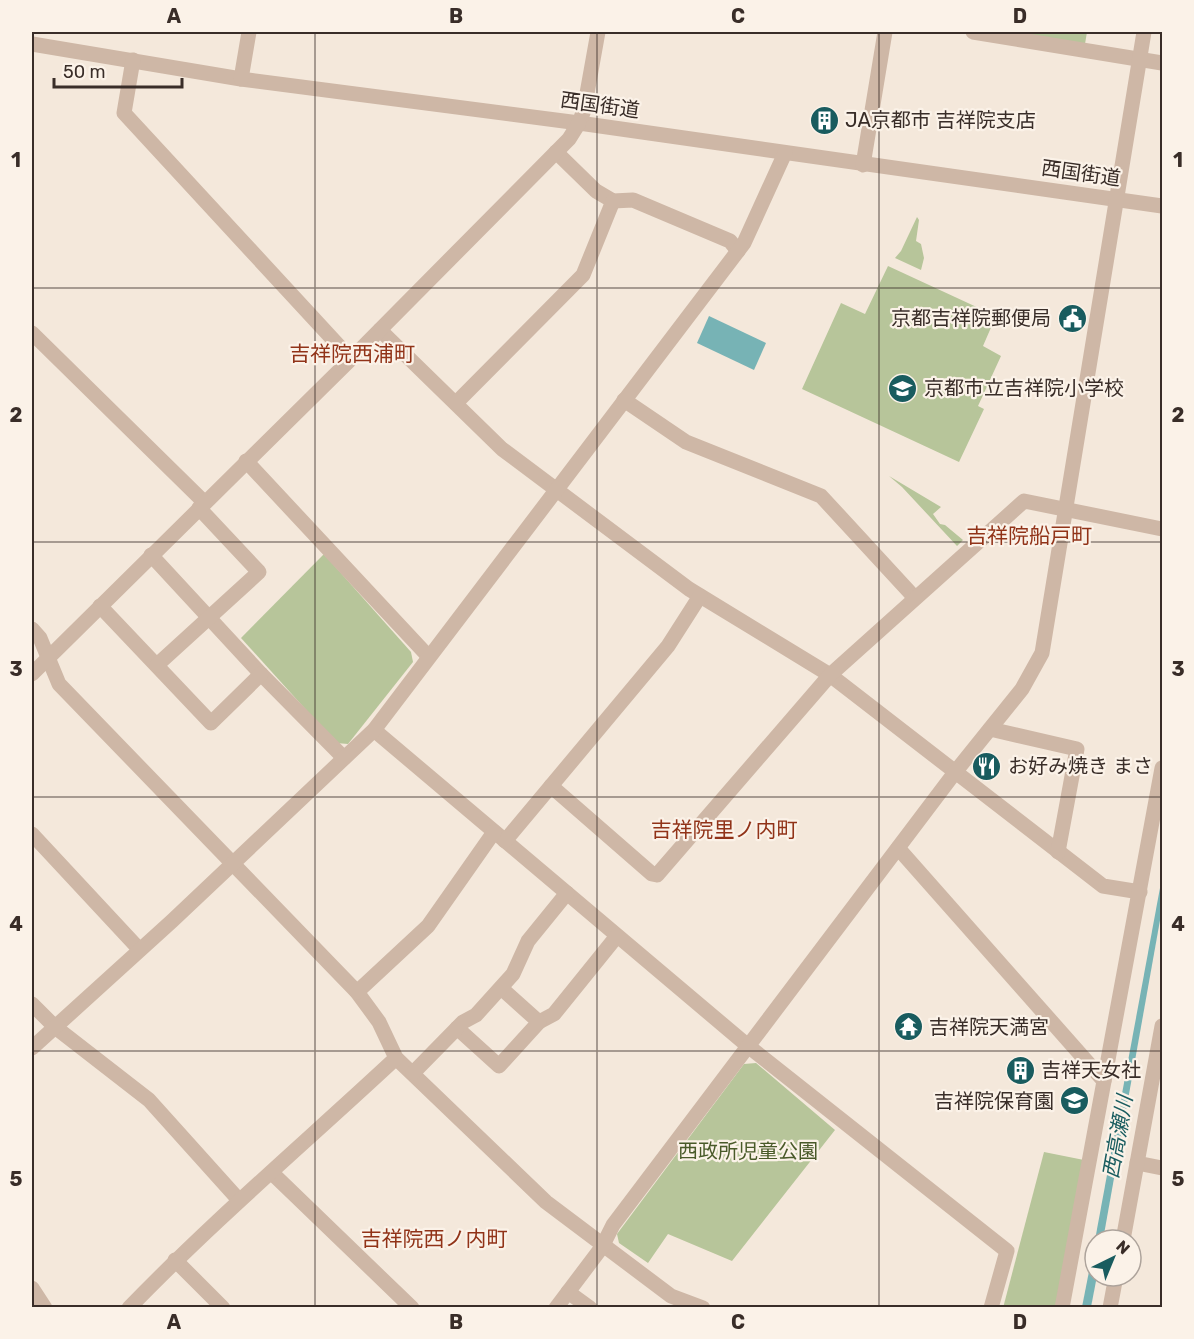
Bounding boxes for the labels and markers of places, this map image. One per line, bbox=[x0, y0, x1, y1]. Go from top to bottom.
building icon: JA京都市 吉祥院支店 bbox=[808, 104, 840, 136]
place label: JA京都市 吉祥院支店 bbox=[845, 108, 1036, 132]
public building icon: 京都吉祥院郵便局 bbox=[1056, 302, 1088, 334]
place label: 京都吉祥院郵便局 bbox=[891, 306, 1051, 330]
school or university icon: 京都市立吉祥院小学校 bbox=[887, 372, 919, 404]
place label: 京都市立吉祥院小学校 bbox=[924, 376, 1124, 400]
restaurant icon: お好み焼き まさ bbox=[971, 750, 1003, 782]
place label: お好み焼き まさ bbox=[1008, 754, 1153, 778]
temple icon: 吉祥院天満宮 bbox=[892, 1011, 924, 1043]
place label: 吉祥院天満宮 bbox=[929, 1015, 1049, 1039]
building icon: 吉祥天女社 bbox=[1004, 1054, 1036, 1086]
place label: 吉祥天女社 bbox=[1041, 1058, 1141, 1082]
school or university icon: 吉祥院保育園 bbox=[1059, 1085, 1091, 1117]
place label: 吉祥院保育園 bbox=[934, 1089, 1054, 1113]

